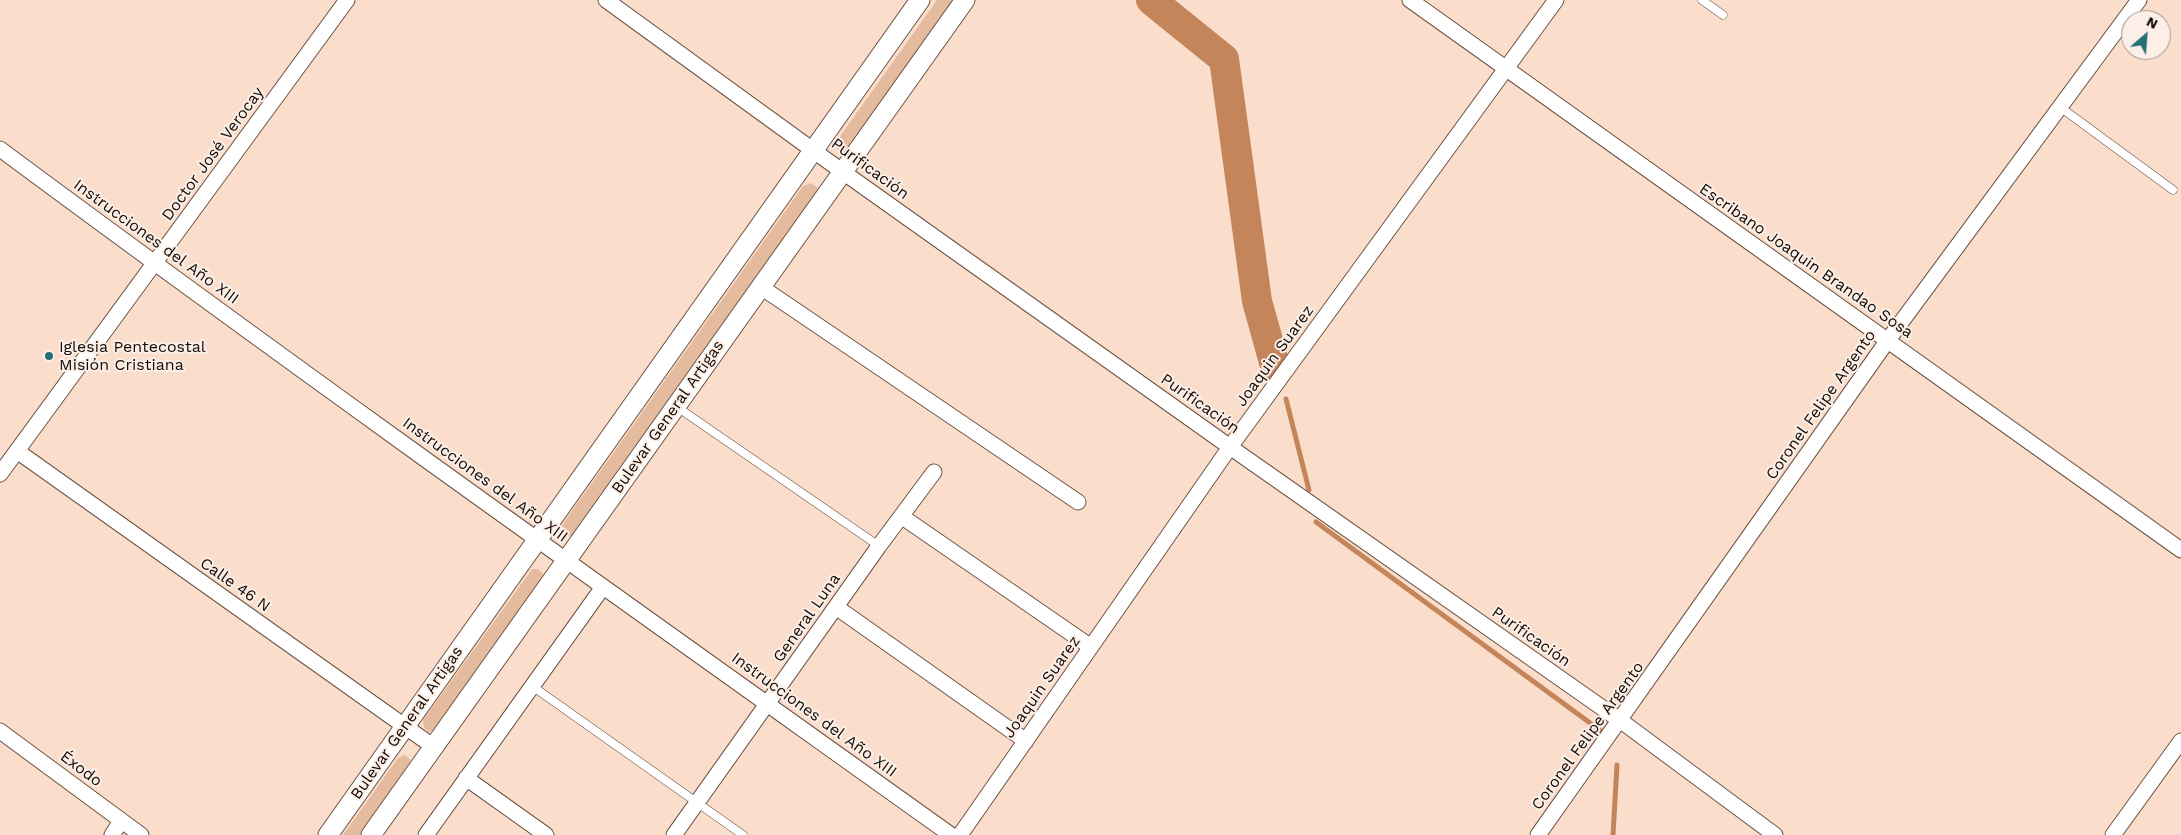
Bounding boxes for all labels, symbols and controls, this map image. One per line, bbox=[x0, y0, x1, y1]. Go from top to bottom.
north arrow bbox=[2121, 10, 2171, 60]
text: N bbox=[2144, 13, 2161, 32]
street label: Doctor José Verocay bbox=[158, 83, 268, 225]
street label: Purificación bbox=[827, 134, 913, 204]
street label: Instrucciones del Año XIII bbox=[70, 175, 242, 309]
street label: Escribano Joaquin Brandao Sosa bbox=[1695, 180, 1917, 342]
street label: Joaquin Suarez bbox=[1232, 302, 1318, 410]
street label: Coronel Felipe Argento bbox=[1762, 326, 1880, 484]
place label: Iglesia Pentecostal Misión Cristiana bbox=[59, 337, 206, 375]
street label: Bulevar General Artigas bbox=[608, 337, 728, 497]
marker: Iglesia Pentecostal Misión Cristiana bbox=[43, 350, 55, 362]
street label: Purificación bbox=[1157, 370, 1243, 438]
street label: Instrucciones del Año XIII bbox=[399, 413, 571, 547]
street label: Calle 46 N bbox=[196, 554, 274, 616]
street label: General Luna bbox=[769, 570, 845, 666]
street label: Purificación bbox=[1488, 603, 1574, 671]
street label: Joaquin Suarez bbox=[1000, 632, 1084, 742]
street label: Bulevar General Artigas bbox=[347, 643, 467, 803]
street label: Instrucciones del Año XIII bbox=[728, 648, 900, 782]
street label: Coronel Felipe Argento bbox=[1528, 658, 1648, 814]
street label: Éxodo bbox=[56, 747, 106, 791]

